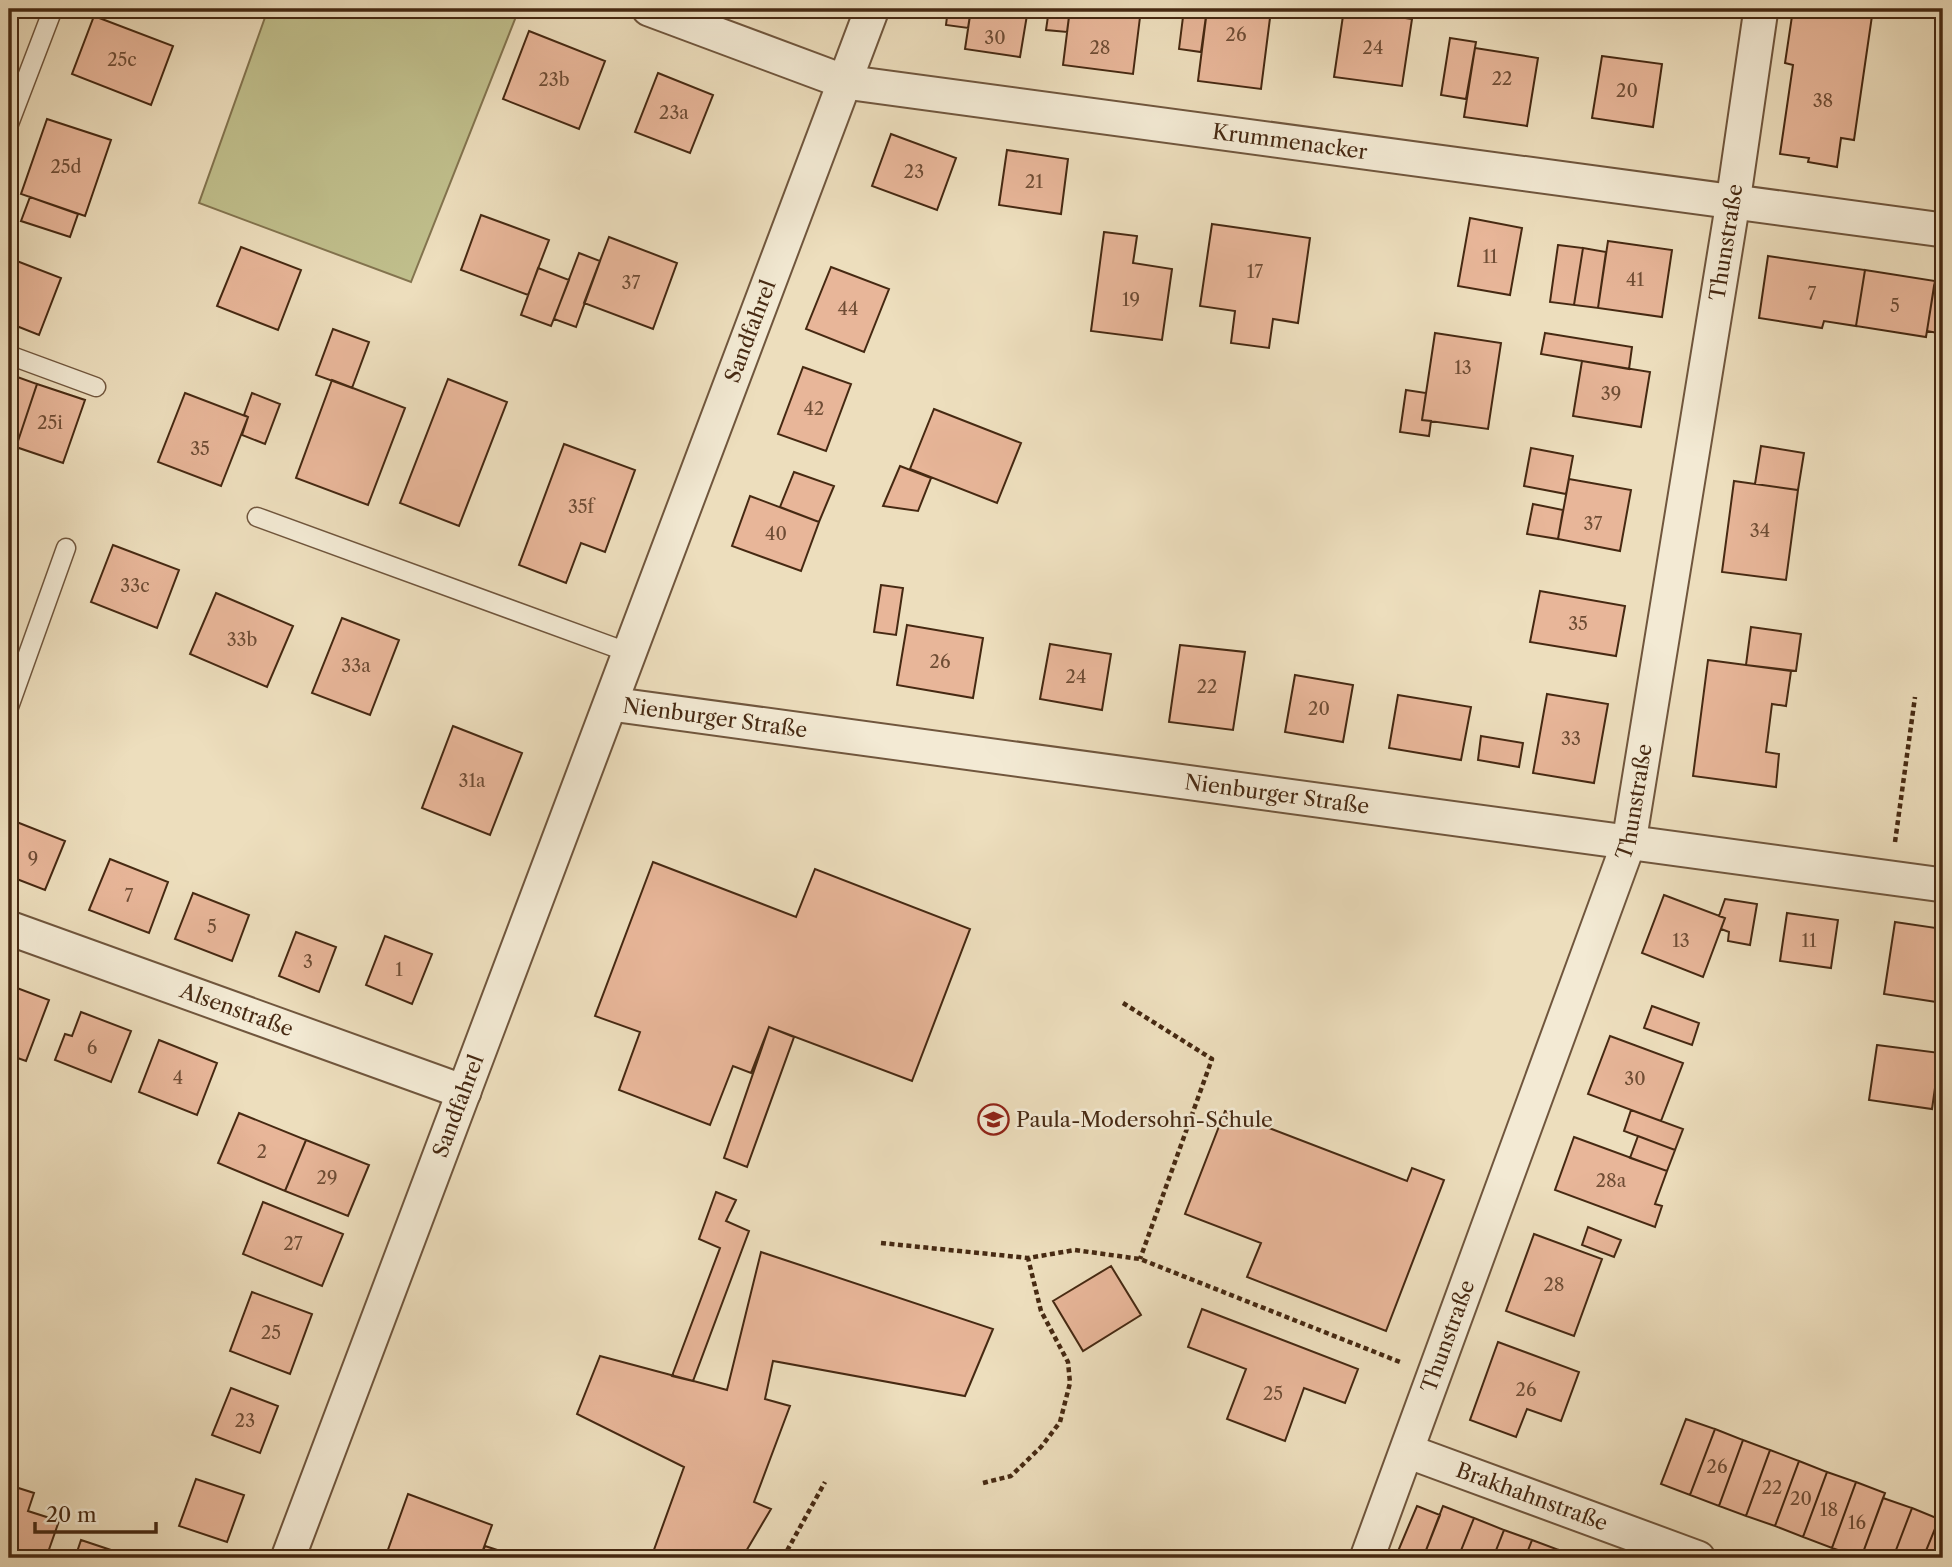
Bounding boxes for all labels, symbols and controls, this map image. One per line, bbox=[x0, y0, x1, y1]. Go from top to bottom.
house number: 26 bbox=[1226, 24, 1246, 46]
house number: 30 bbox=[984, 27, 1006, 49]
house number: 28 bbox=[1089, 37, 1111, 59]
house number: 24 bbox=[1363, 37, 1383, 59]
house number: 25c bbox=[107, 49, 137, 71]
house number: 22 bbox=[1492, 68, 1512, 90]
house number: 23b bbox=[538, 69, 570, 91]
house number: 20 bbox=[1616, 80, 1638, 102]
house number: 38 bbox=[1813, 90, 1833, 112]
house number: 23a bbox=[659, 102, 689, 124]
street label: Krummenacker bbox=[1211, 119, 1369, 164]
house number: 25d bbox=[50, 156, 82, 178]
house number: 23 bbox=[904, 161, 924, 183]
house number: 21 bbox=[1025, 171, 1043, 193]
street label: Thunstraße bbox=[1704, 182, 1747, 302]
house number: 11 bbox=[1482, 246, 1498, 268]
house number: 17 bbox=[1247, 261, 1263, 283]
house number: 41 bbox=[1626, 269, 1644, 291]
house number: 37 bbox=[622, 272, 641, 294]
street label: Sandfahrel bbox=[719, 276, 781, 386]
house number: 7 bbox=[1808, 283, 1817, 305]
house number: 19 bbox=[1122, 289, 1140, 311]
house number: 5 bbox=[1890, 295, 1900, 317]
house number: 44 bbox=[838, 298, 858, 320]
house number: 13 bbox=[1454, 357, 1472, 379]
house number: 39 bbox=[1601, 383, 1621, 405]
house number: 42 bbox=[804, 398, 824, 420]
house number: 25i bbox=[37, 412, 63, 434]
house number: 35 bbox=[190, 438, 210, 460]
house number: 35f bbox=[568, 496, 597, 518]
house number: 37 bbox=[1584, 513, 1603, 535]
house number: 34 bbox=[1750, 520, 1770, 542]
house number: 40 bbox=[765, 523, 787, 545]
house number: 33c bbox=[120, 575, 150, 597]
house number: 35 bbox=[1568, 613, 1588, 635]
house number: 33b bbox=[227, 629, 257, 651]
house number: 26 bbox=[930, 651, 950, 673]
house number: 33a bbox=[341, 655, 371, 677]
house number: 24 bbox=[1066, 666, 1086, 688]
house number: 22 bbox=[1197, 676, 1217, 698]
street label: Nienburger Straße bbox=[621, 693, 809, 743]
house number: 20 bbox=[1308, 698, 1330, 720]
house number: 33 bbox=[1561, 728, 1581, 750]
street label: Thunstraße bbox=[1611, 742, 1657, 863]
street label: Nienburger Straße bbox=[1183, 769, 1371, 819]
house number: 31a bbox=[459, 770, 486, 792]
house number: 9 bbox=[28, 848, 38, 870]
house number: 7 bbox=[125, 885, 134, 907]
house number: 5 bbox=[207, 916, 217, 938]
house number: 13 bbox=[1672, 930, 1690, 952]
house number: 11 bbox=[1801, 930, 1817, 952]
house number: 3 bbox=[303, 951, 313, 973]
house number: 1 bbox=[395, 959, 403, 981]
street label: Alsenstraße bbox=[176, 977, 297, 1041]
house number: 6 bbox=[87, 1037, 97, 1059]
street label: Sandfahrel bbox=[427, 1051, 489, 1161]
house number: 4 bbox=[173, 1067, 183, 1089]
house number: 30 bbox=[1624, 1068, 1646, 1090]
school or university icon: Paula-Modersohn-Schule bbox=[976, 1103, 1010, 1137]
place label: Paula-Modersohn-Schule bbox=[1016, 1107, 1273, 1132]
house number: 2 bbox=[257, 1141, 267, 1163]
house number: 29 bbox=[317, 1167, 337, 1189]
house number: 28a bbox=[1596, 1170, 1627, 1192]
house number: 27 bbox=[283, 1233, 303, 1255]
house number: 28 bbox=[1543, 1274, 1565, 1296]
street label: Thunstraße bbox=[1416, 1277, 1480, 1396]
house number: 25 bbox=[261, 1322, 281, 1344]
house number: 26 bbox=[1516, 1379, 1536, 1401]
house number: 25 bbox=[1263, 1383, 1283, 1405]
house number: 23 bbox=[235, 1410, 255, 1432]
house number: 26 bbox=[1707, 1456, 1727, 1478]
street label: Brakhahnstraße bbox=[1453, 1457, 1611, 1536]
house number: 22 bbox=[1762, 1477, 1782, 1499]
house number: 20 bbox=[1790, 1488, 1812, 1510]
scale bar bbox=[35, 1490, 156, 1534]
house number: 18 bbox=[1820, 1499, 1838, 1521]
text: 20 m bbox=[46, 1502, 97, 1527]
house number: 16 bbox=[1848, 1512, 1866, 1534]

